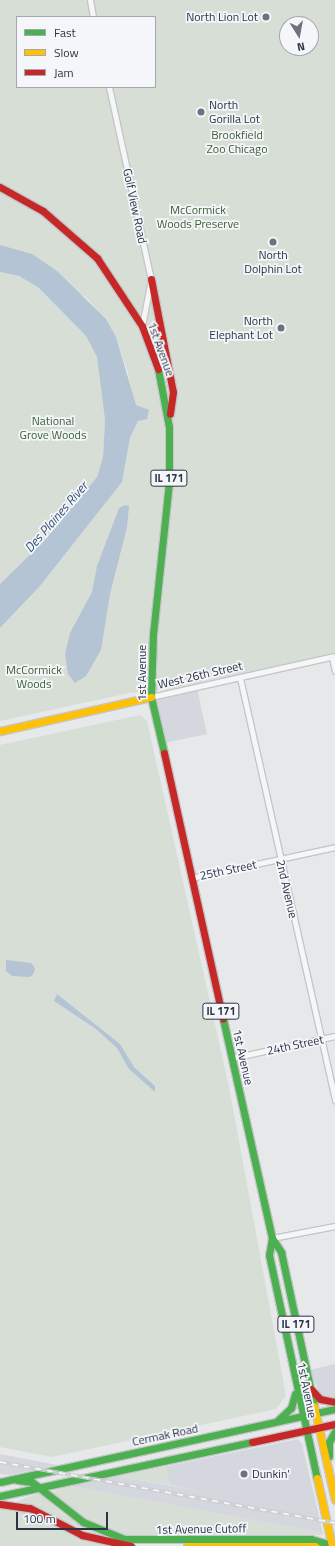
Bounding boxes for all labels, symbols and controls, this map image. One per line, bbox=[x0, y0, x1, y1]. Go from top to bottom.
place label: North Lion Lot bbox=[186, 10, 258, 24]
marker: North Lion Lot bbox=[261, 12, 271, 22]
legend bbox=[16, 16, 156, 88]
north arrow bbox=[279, 16, 319, 56]
text: Fast bbox=[54, 23, 76, 42]
text: N bbox=[296, 38, 306, 55]
text: Slow bbox=[54, 43, 79, 62]
text: Jam bbox=[54, 63, 74, 82]
place label: North Gorilla Lot bbox=[209, 98, 260, 126]
marker: North Gorilla Lot bbox=[196, 107, 206, 117]
park label: Brookfield Zoo Chicago bbox=[207, 128, 267, 156]
street label: Golf View Road bbox=[120, 167, 150, 245]
park label: McCormick Woods Preserve bbox=[157, 203, 239, 231]
marker: North Dolphin Lot bbox=[268, 237, 278, 247]
place label: North Dolphin Lot bbox=[244, 248, 302, 276]
place label: North Elephant Lot bbox=[209, 314, 273, 342]
street label: 1st Avenue bbox=[145, 320, 177, 378]
marker: North Elephant Lot bbox=[276, 323, 286, 333]
park label: National Grove Woods bbox=[19, 414, 87, 442]
road number: IL 171 bbox=[150, 469, 188, 487]
water label: Des Plaines River bbox=[21, 479, 91, 555]
street label: 1st Avenue bbox=[135, 645, 149, 701]
street label: West 26th Street bbox=[156, 658, 244, 692]
park label: McCormick Woods bbox=[6, 663, 62, 691]
street label: 25th Street bbox=[198, 857, 258, 883]
street label: 2nd Avenue bbox=[273, 858, 301, 920]
road number: IL 171 bbox=[202, 1002, 240, 1020]
street label: 1st Avenue bbox=[230, 1028, 256, 1086]
street label: 24th Street bbox=[265, 1032, 325, 1058]
road number: IL 171 bbox=[277, 1315, 315, 1333]
street label: 1st Avenue bbox=[294, 1361, 320, 1419]
street label: Cermak Road bbox=[131, 1421, 199, 1449]
place label: Dunkin' bbox=[252, 1467, 290, 1481]
marker: Dunkin' bbox=[239, 1469, 249, 1479]
scale bar bbox=[18, 1504, 110, 1530]
text: 100 m bbox=[23, 1509, 56, 1528]
street label: 1st Avenue Cutoff bbox=[156, 1521, 246, 1537]

